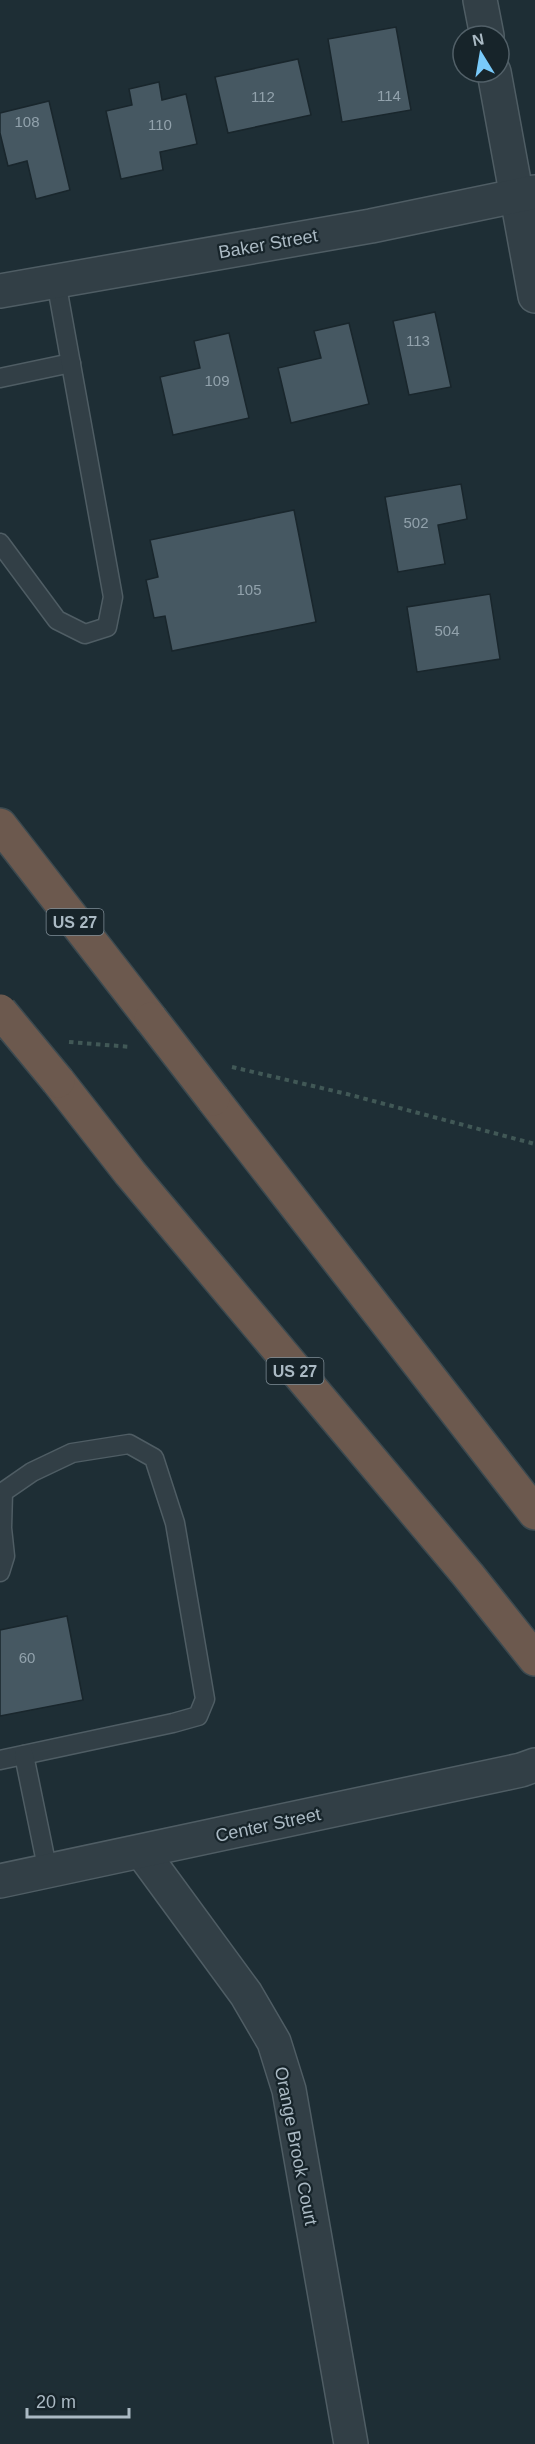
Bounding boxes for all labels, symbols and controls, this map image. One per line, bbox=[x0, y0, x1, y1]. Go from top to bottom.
north arrow bbox=[451, 24, 511, 84]
text: N bbox=[471, 30, 486, 49]
house number: 114 bbox=[377, 87, 401, 104]
house number: 112 bbox=[251, 88, 275, 105]
house number: 108 bbox=[14, 113, 40, 130]
house number: 110 bbox=[148, 116, 172, 133]
street label: Baker Street bbox=[217, 225, 319, 263]
house number: 113 bbox=[406, 332, 430, 349]
house number: 109 bbox=[204, 372, 230, 389]
house number: 502 bbox=[403, 514, 429, 531]
house number: 105 bbox=[236, 581, 262, 598]
house number: 504 bbox=[434, 622, 460, 639]
road number: US 27 bbox=[46, 909, 104, 935]
road number: US 27 bbox=[266, 1358, 324, 1384]
house number: 60 bbox=[19, 1649, 35, 1666]
street label: Center Street bbox=[214, 1804, 322, 1846]
street label: Orange Brook Court bbox=[271, 2065, 321, 2227]
scale bar bbox=[27, 2381, 129, 2419]
text: 20 m bbox=[36, 2392, 76, 2412]

